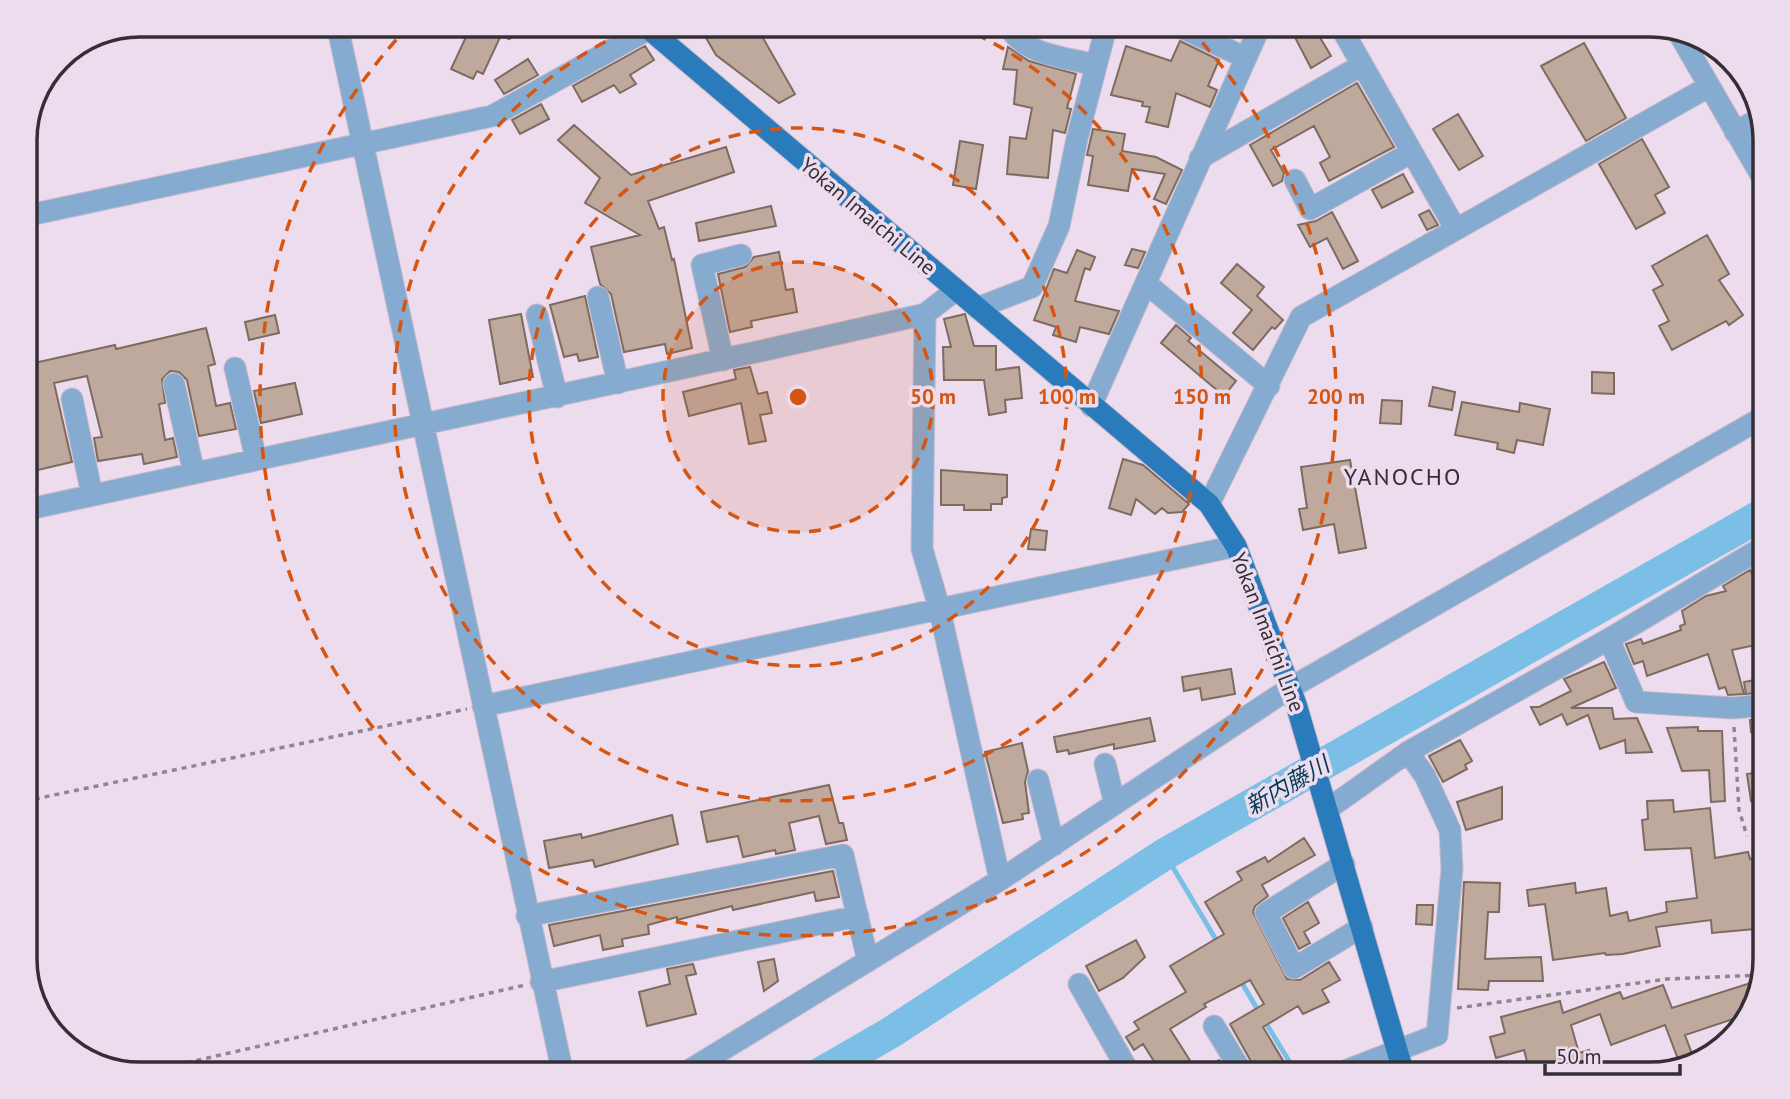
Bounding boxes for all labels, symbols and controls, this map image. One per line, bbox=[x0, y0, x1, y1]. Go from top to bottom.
street label: Yokan Imaichi Line bbox=[795, 151, 941, 281]
text: 50 m bbox=[910, 383, 956, 410]
text: 100 m bbox=[1038, 383, 1096, 410]
text: 150 m bbox=[1173, 383, 1231, 410]
text: 200 m bbox=[1307, 383, 1365, 410]
centre of rings bbox=[786, 385, 810, 409]
district label: YANOCHO bbox=[1344, 461, 1462, 492]
street label: Yokan Imaichi Line bbox=[1225, 548, 1311, 716]
water label: 新内藤川 bbox=[1240, 748, 1337, 821]
scale bar bbox=[1545, 1032, 1680, 1076]
text: 50 m bbox=[1556, 1043, 1602, 1070]

